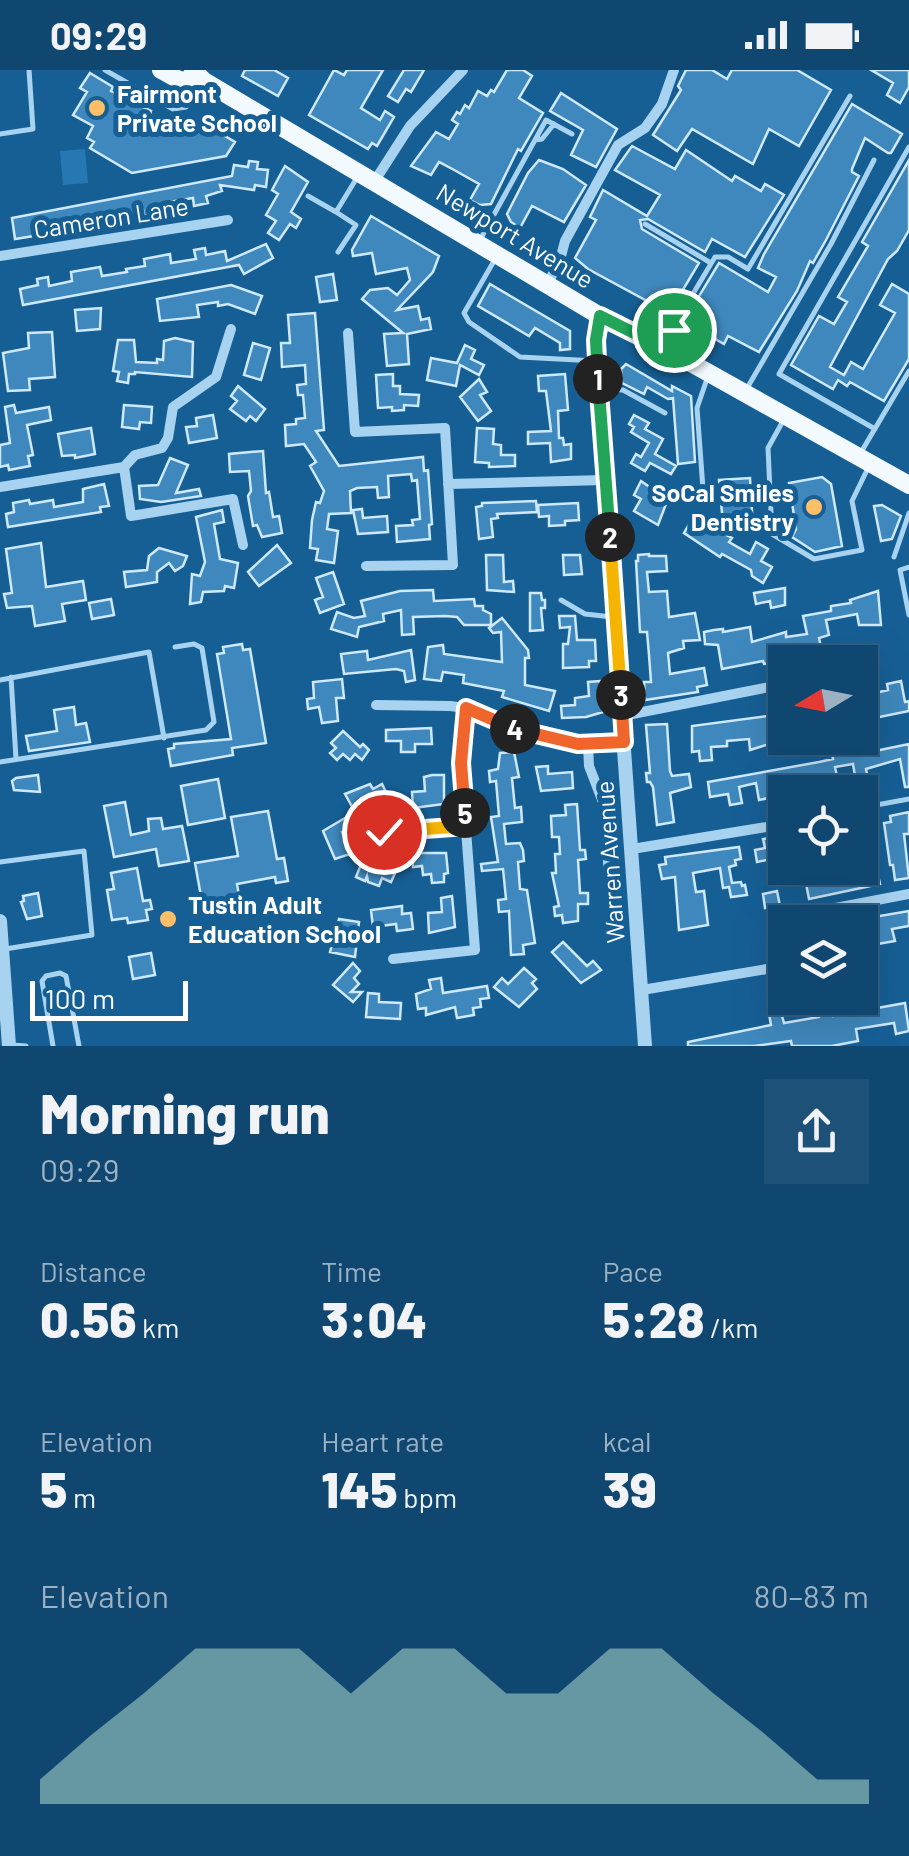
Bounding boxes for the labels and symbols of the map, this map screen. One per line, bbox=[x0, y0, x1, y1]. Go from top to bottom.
place label: Fairmont Private School bbox=[117, 78, 277, 137]
marker: Fairmont Private School bbox=[86, 97, 108, 119]
street label: Newport Avenue bbox=[431, 176, 600, 294]
street label: Cameron Lane bbox=[31, 190, 190, 244]
pin bbox=[632, 288, 717, 373]
pin: 1 bbox=[573, 354, 623, 404]
place label: SoCal Smiles Dentistry bbox=[652, 477, 794, 536]
marker: SoCal Smiles Dentistry bbox=[803, 496, 825, 518]
pin: 2 bbox=[585, 512, 635, 562]
north arrow bbox=[768, 645, 878, 755]
pin: 3 bbox=[596, 670, 646, 720]
pin: 4 bbox=[490, 704, 540, 754]
street label: Warren Avenue bbox=[588, 780, 630, 944]
pin: 5 bbox=[440, 788, 490, 838]
pin bbox=[342, 790, 427, 875]
place label: Tustin Adult Education School bbox=[188, 889, 381, 948]
marker: Tustin Adult Education School bbox=[157, 908, 179, 930]
scale bar bbox=[30, 976, 188, 1020]

